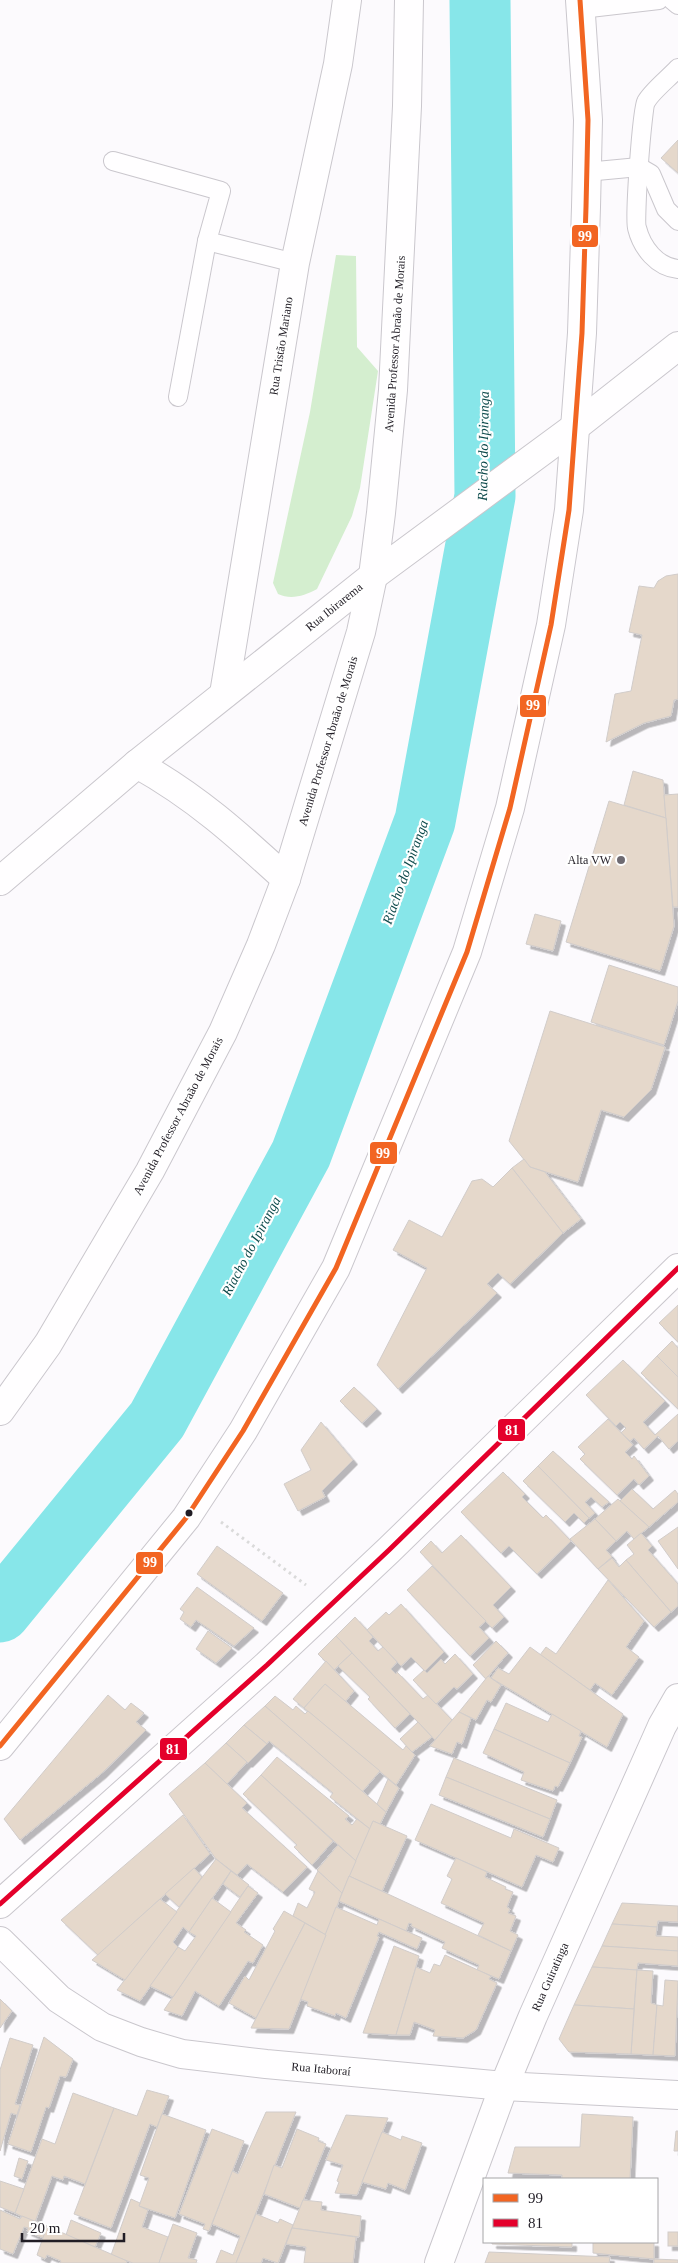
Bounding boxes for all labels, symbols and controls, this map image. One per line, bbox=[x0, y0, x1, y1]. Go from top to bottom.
line badge: 99 bbox=[571, 224, 599, 248]
text: 99 bbox=[578, 229, 592, 244]
street label: Avenida Professor Abraão de Morais bbox=[382, 255, 408, 433]
street label: Rua Tristão Mariano bbox=[266, 296, 296, 396]
water label: Riacho do Ipiranga bbox=[475, 391, 492, 502]
street label: Rua Ibirarema bbox=[303, 579, 366, 634]
street label: Avenida Professor Abraão de Morais bbox=[295, 654, 361, 828]
line badge: 99 bbox=[519, 694, 547, 718]
text: 99 bbox=[526, 698, 540, 713]
water label: Riacho do Ipiranga bbox=[379, 818, 431, 927]
place label: Alta VW bbox=[568, 853, 612, 867]
marker: Alta VW bbox=[615, 854, 627, 866]
street label: Avenida Professor Abraão de Morais bbox=[130, 1034, 226, 1197]
line badge: 99 bbox=[369, 1141, 398, 1165]
text: 99 bbox=[376, 1146, 390, 1161]
water label: Riacho do Ipiranga bbox=[219, 1194, 284, 1299]
line badge: 81 bbox=[497, 1418, 526, 1442]
text: 81 bbox=[505, 1423, 519, 1438]
unlabelled marker bbox=[184, 1508, 194, 1518]
line badge: 99 bbox=[135, 1551, 164, 1575]
text: 99 bbox=[143, 1555, 157, 1570]
line badge: 81 bbox=[159, 1737, 188, 1761]
text: 81 bbox=[166, 1742, 180, 1757]
street label: Rua Guiratinga bbox=[529, 1940, 572, 2013]
street label: Rua Itaboraí bbox=[291, 2059, 352, 2079]
legend bbox=[483, 2178, 658, 2243]
text: 99 bbox=[528, 2190, 543, 2206]
scale bar bbox=[22, 2210, 125, 2242]
text: 81 bbox=[528, 2215, 543, 2231]
text: 20 m bbox=[30, 2220, 61, 2236]

